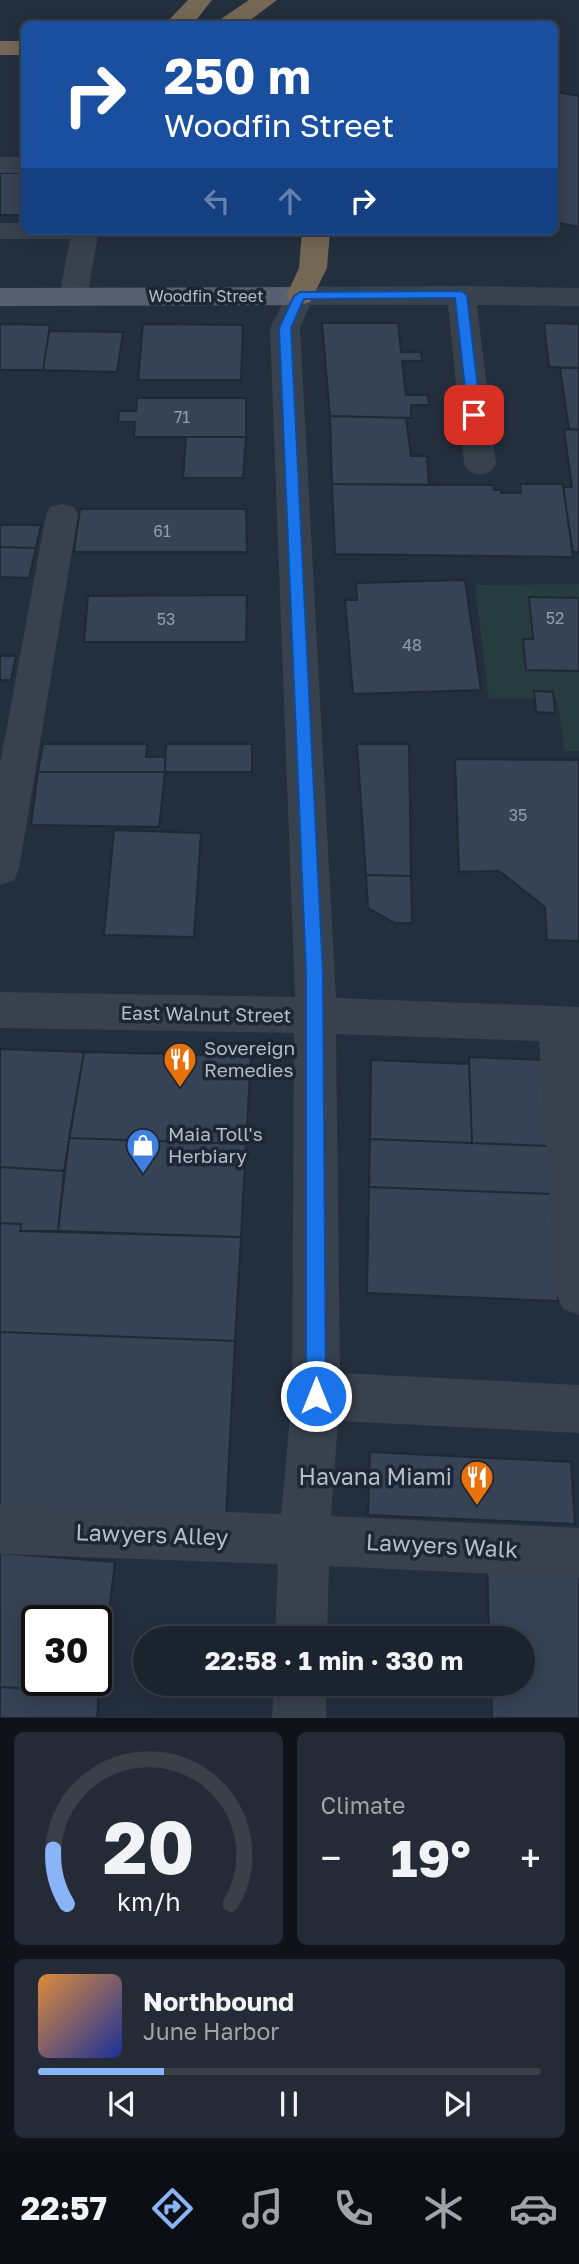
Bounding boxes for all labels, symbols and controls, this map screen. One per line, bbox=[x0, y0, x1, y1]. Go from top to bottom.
text: 250 m bbox=[164, 46, 311, 105]
icon: right bbox=[49, 49, 140, 140]
text: Woodfin Street bbox=[164, 106, 394, 144]
icon: left bbox=[198, 182, 236, 220]
icon: ahead bbox=[271, 182, 309, 220]
icon: right bbox=[344, 182, 382, 220]
street label: Woodfin Street bbox=[148, 286, 264, 306]
pin bbox=[444, 385, 504, 445]
icon: arrive bbox=[455, 396, 493, 434]
house number: 71 bbox=[174, 407, 190, 427]
house number: 61 bbox=[153, 521, 171, 541]
house number: 52 bbox=[546, 608, 564, 628]
house number: 53 bbox=[157, 609, 175, 629]
house number: 48 bbox=[402, 635, 422, 655]
house number: 35 bbox=[509, 805, 527, 825]
street label: East Walnut Street bbox=[121, 1001, 292, 1026]
place label: Sovereign Remedies bbox=[204, 1036, 295, 1081]
restaurant icon: Sovereign Remedies bbox=[161, 1040, 199, 1089]
place label: Maia Toll's Herbiary bbox=[168, 1122, 263, 1167]
shop icon: Maia Toll's Herbiary bbox=[124, 1126, 162, 1175]
position arrow bbox=[279, 1359, 353, 1433]
restaurant icon: Havana Miami bbox=[458, 1458, 496, 1507]
place label: Havana Miami bbox=[298, 1462, 452, 1490]
street label: Lawyers Alley bbox=[75, 1517, 229, 1551]
street label: Lawyers Walk bbox=[365, 1527, 519, 1563]
speed limit sign: 30 bbox=[21, 1605, 112, 1696]
text: 22:58 · 1 min · 330 m bbox=[205, 1645, 463, 1676]
text: Climate bbox=[321, 1791, 405, 1819]
text: 20 bbox=[102, 1804, 194, 1891]
text: 19° bbox=[391, 1826, 471, 1888]
text: − bbox=[321, 1835, 341, 1880]
text: + bbox=[520, 1835, 541, 1880]
text: km/h bbox=[116, 1886, 180, 1917]
text: Northbound bbox=[143, 1986, 294, 2017]
text: June Harbor bbox=[143, 2017, 279, 2045]
icon: previous bbox=[103, 2085, 141, 2123]
icon: pause bbox=[270, 2085, 308, 2123]
icon: next bbox=[438, 2085, 476, 2123]
icon: directions bbox=[148, 2184, 197, 2233]
icon: music bbox=[238, 2184, 287, 2233]
icon: phone bbox=[329, 2184, 378, 2233]
icon: climate bbox=[419, 2184, 468, 2233]
icon: car bbox=[509, 2184, 558, 2233]
text: 22:57 bbox=[21, 2189, 107, 2227]

